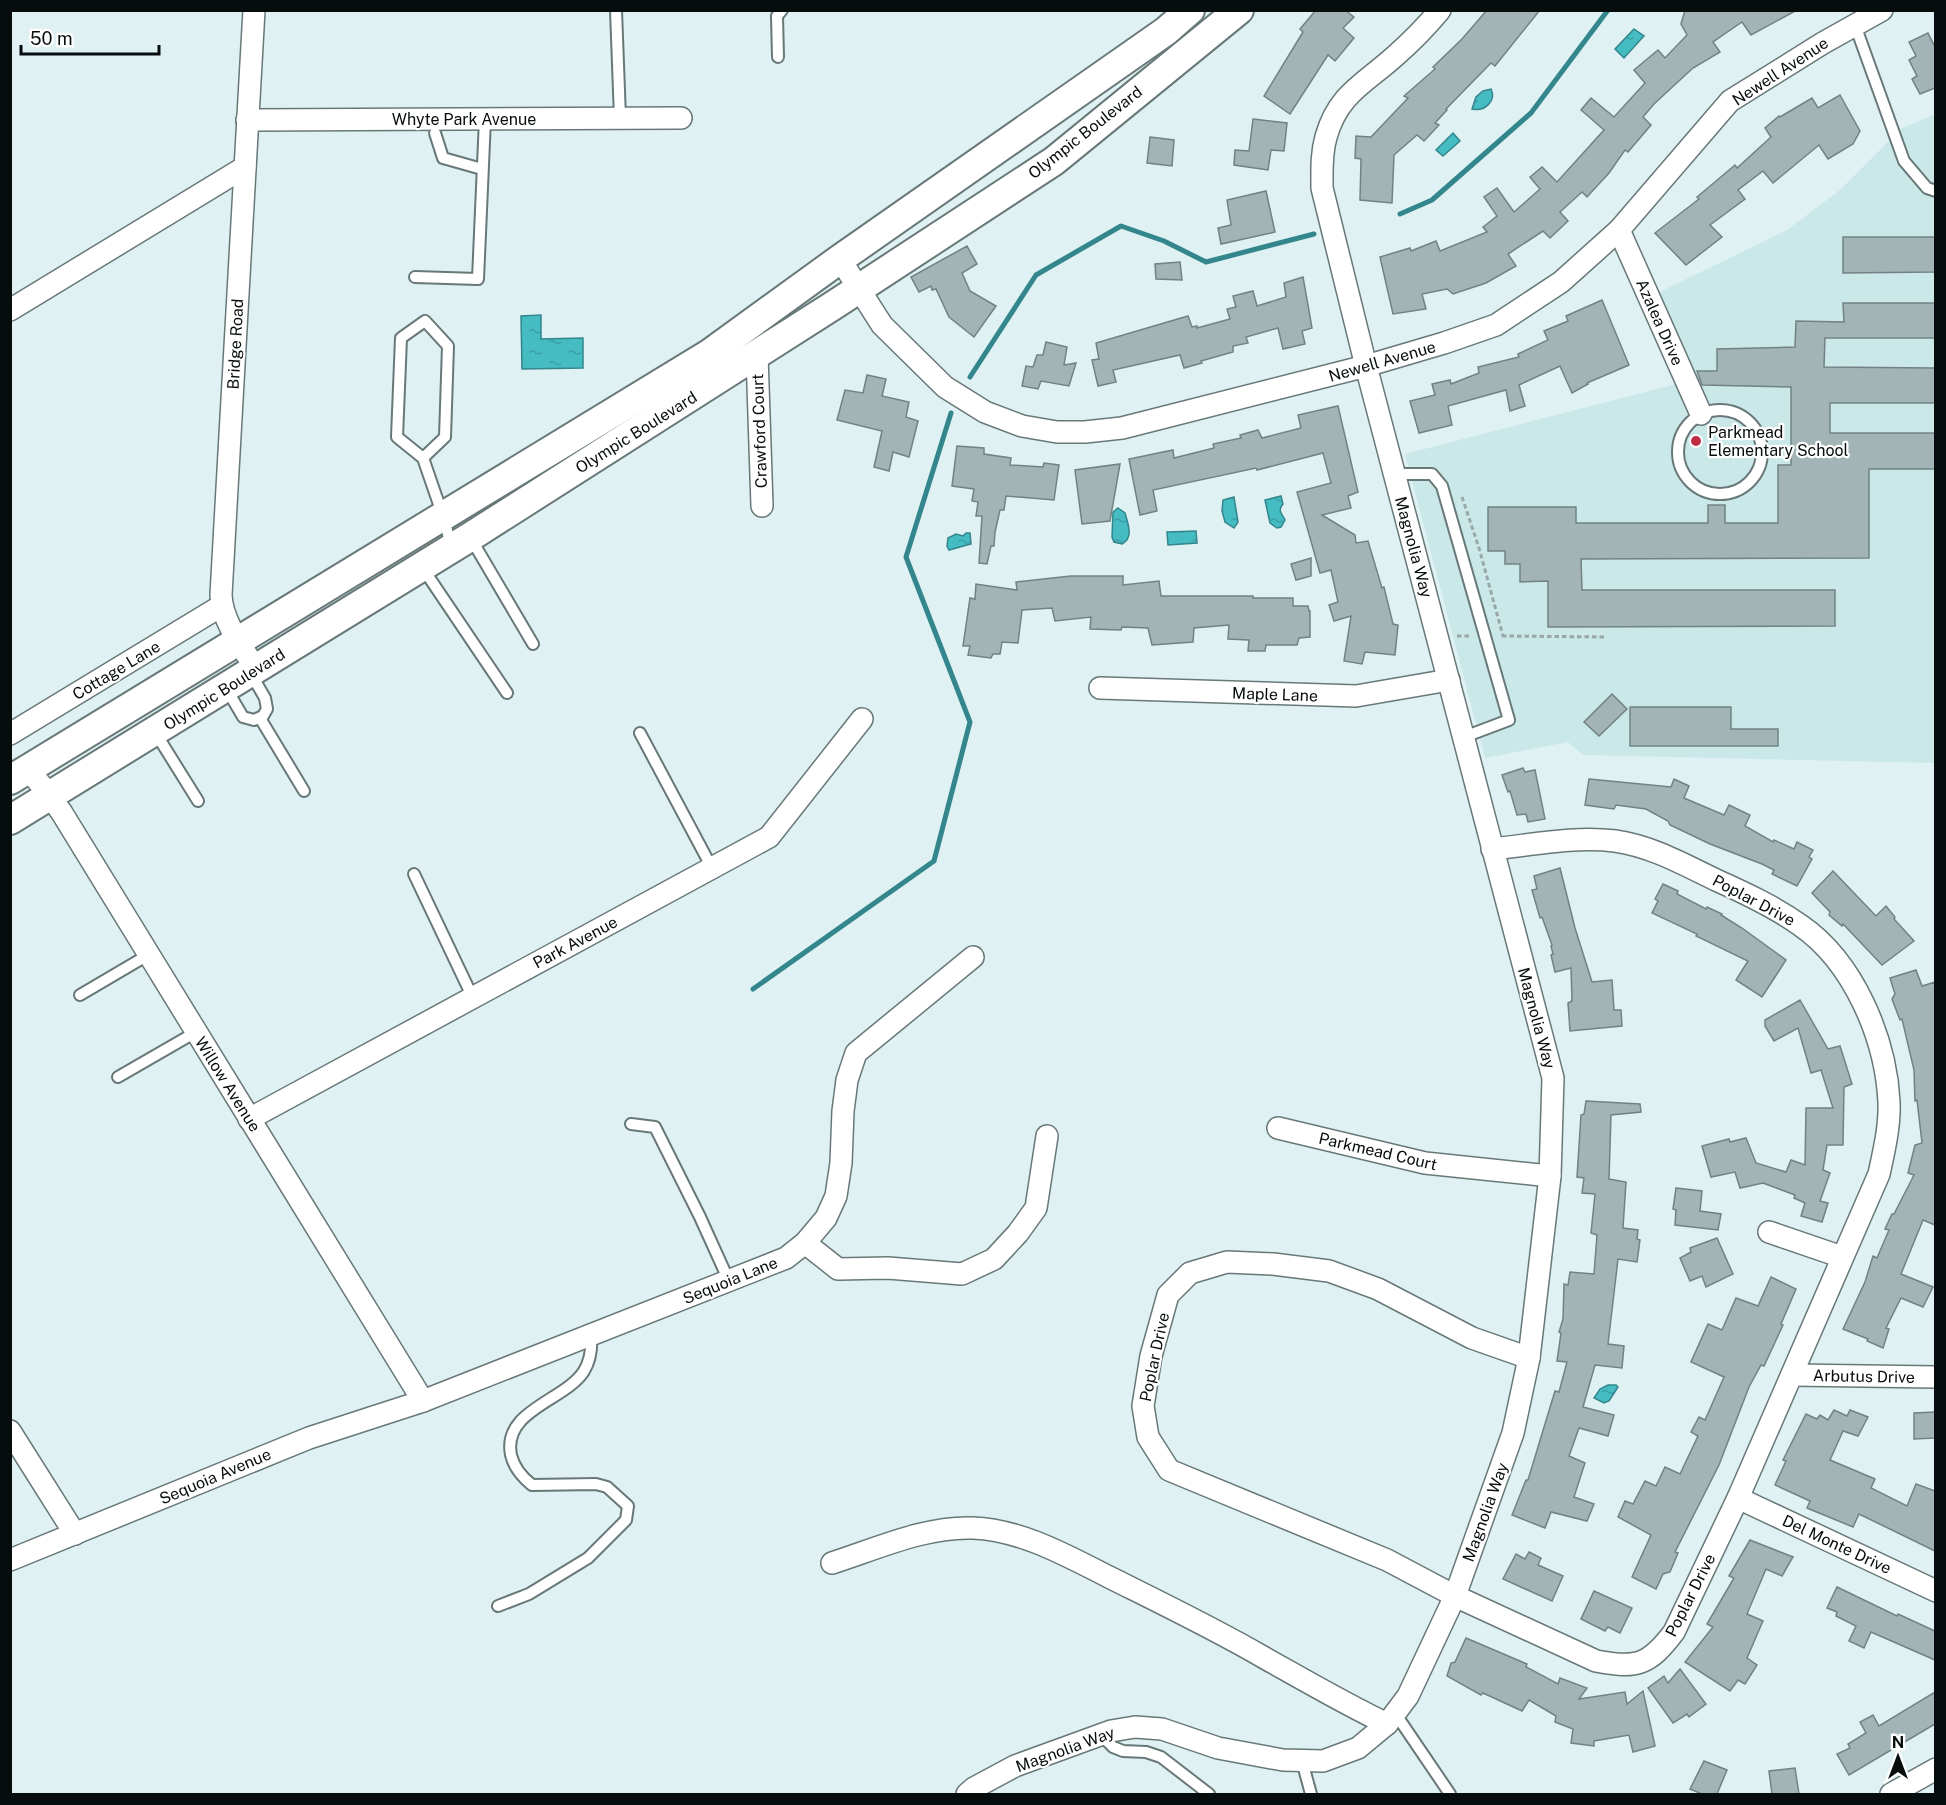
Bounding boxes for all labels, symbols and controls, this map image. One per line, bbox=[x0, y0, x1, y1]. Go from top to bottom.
scale bar bbox=[21, 18, 159, 56]
text: 50 m bbox=[30, 28, 73, 49]
street label: Newell Avenue bbox=[1729, 33, 1832, 110]
street label: Olympic Boulevard bbox=[1025, 82, 1146, 183]
street label: Whyte Park Avenue bbox=[392, 110, 536, 129]
street label: Azalea Drive bbox=[1632, 276, 1687, 368]
street label: Bridge Road bbox=[224, 298, 247, 390]
street label: Newell Avenue bbox=[1326, 337, 1438, 386]
street label: Crawford Court bbox=[748, 373, 771, 489]
street label: Olympic Boulevard bbox=[572, 387, 700, 477]
place label: Parkmead Elementary School bbox=[1708, 423, 1849, 460]
marker: Parkmead Elementary School bbox=[1689, 434, 1703, 448]
street label: Magnolia Way bbox=[1391, 494, 1436, 600]
street label: Cottage Lane bbox=[69, 637, 163, 704]
street label: Olympic Boulevard bbox=[160, 644, 288, 734]
street label: Maple Lane bbox=[1232, 684, 1318, 705]
street label: Poplar Drive bbox=[1709, 871, 1798, 930]
street label: Park Avenue bbox=[530, 912, 621, 973]
street label: Magnolia Way bbox=[1514, 965, 1559, 1071]
street label: Willow Avenue bbox=[191, 1033, 264, 1135]
street label: Parkmead Court bbox=[1317, 1129, 1439, 1174]
street label: Sequoia Lane bbox=[680, 1253, 780, 1308]
street label: Poplar Drive bbox=[1136, 1311, 1173, 1403]
street label: Arbutus Drive bbox=[1813, 1366, 1915, 1387]
street label: Sequoia Avenue bbox=[157, 1444, 274, 1509]
street label: Magnolia Way bbox=[1459, 1460, 1512, 1564]
street label: Del Monte Drive bbox=[1779, 1511, 1894, 1578]
street label: Poplar Drive bbox=[1661, 1551, 1719, 1640]
street label: Magnolia Way bbox=[1013, 1723, 1118, 1776]
north arrow bbox=[1868, 1727, 1928, 1787]
text: N bbox=[1892, 1733, 1904, 1752]

